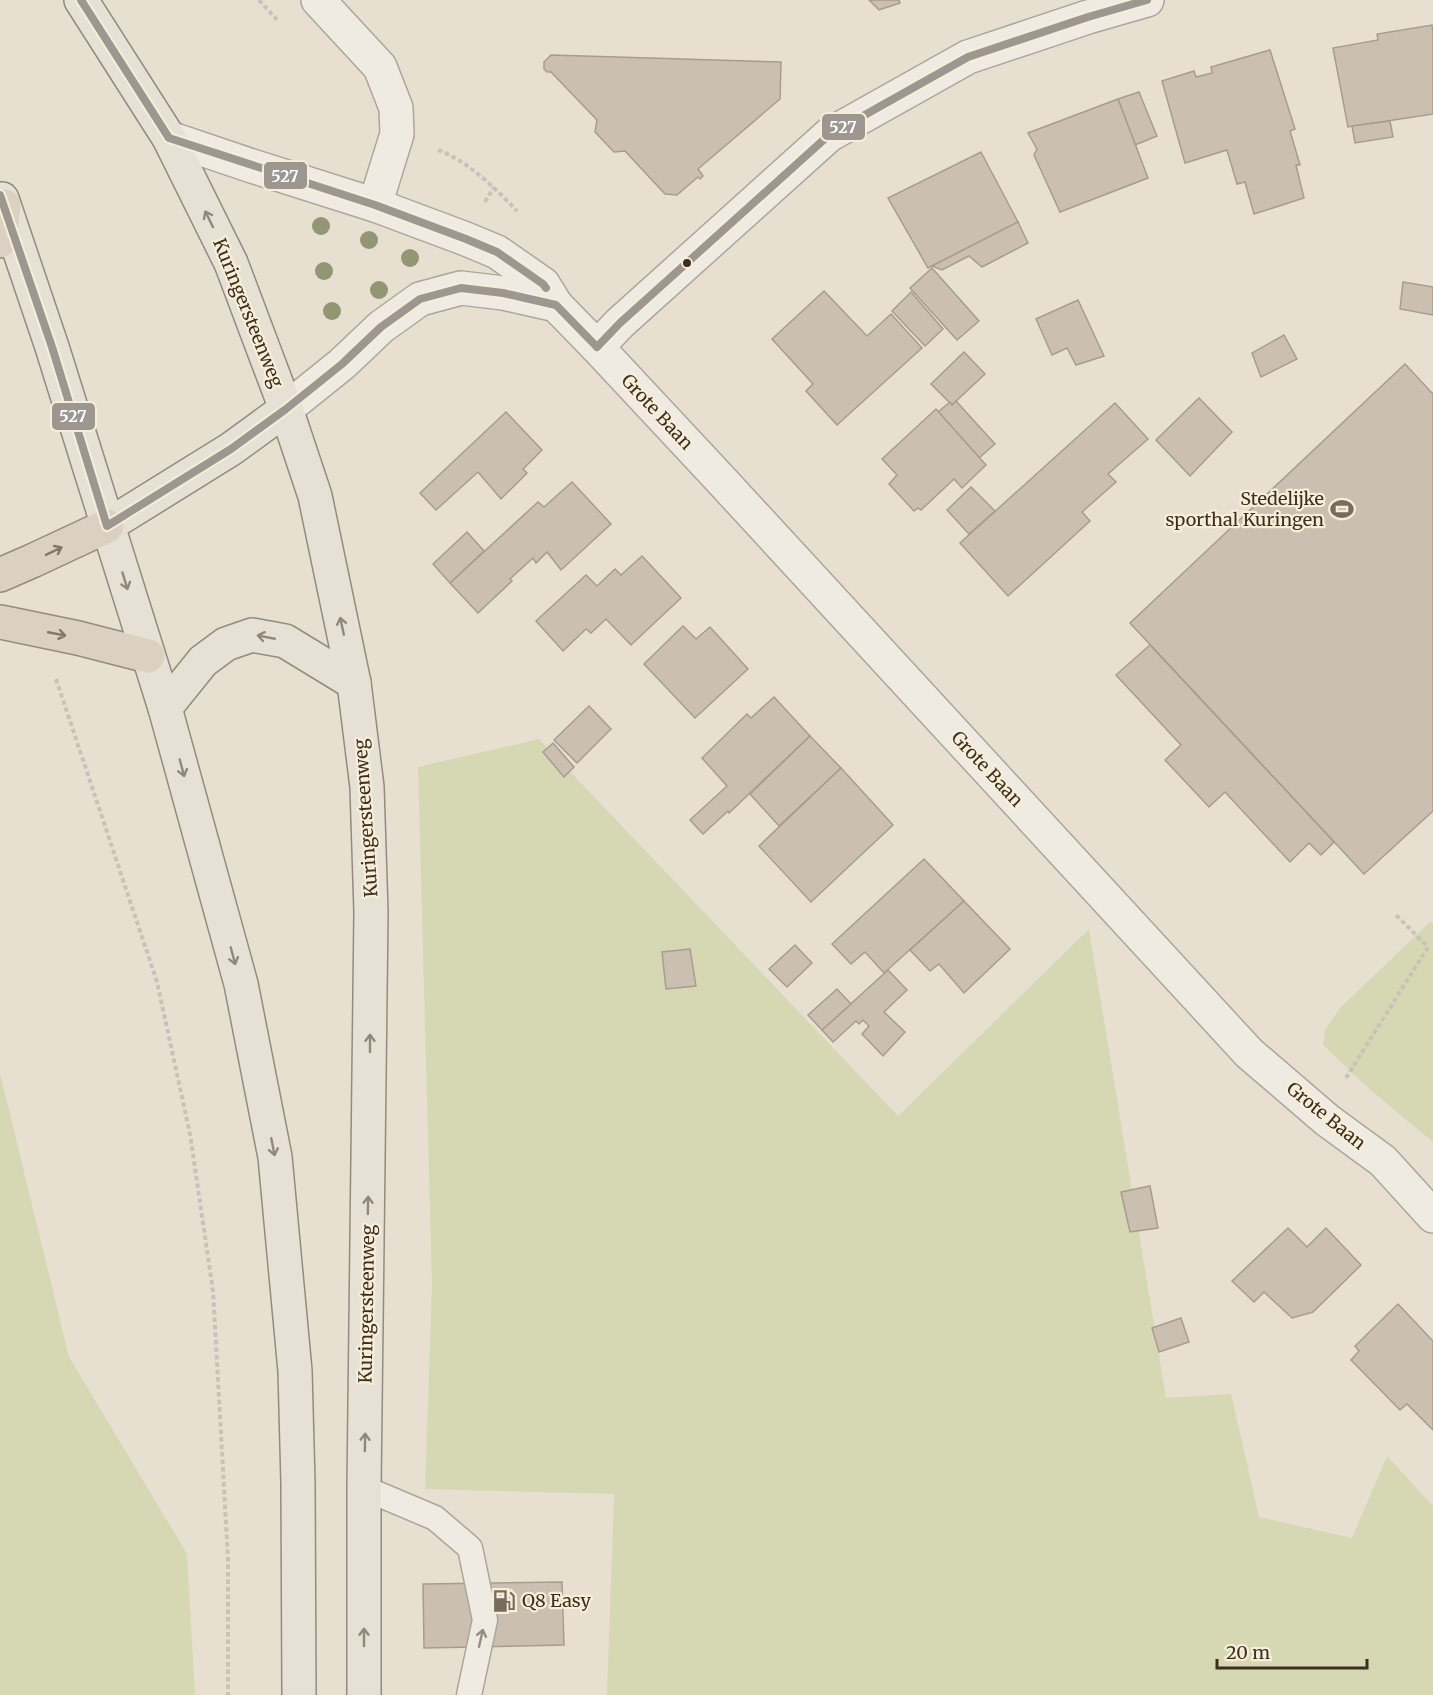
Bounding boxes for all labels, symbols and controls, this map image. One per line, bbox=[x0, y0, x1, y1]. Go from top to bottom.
line badge: 527 bbox=[821, 113, 866, 141]
text: 527 bbox=[829, 117, 857, 137]
line badge: 527 bbox=[263, 161, 308, 190]
text: 527 bbox=[271, 166, 299, 186]
one-way arrow bbox=[203, 210, 214, 228]
street label: Kuringersteenweg bbox=[208, 235, 289, 391]
unlabelled marker bbox=[681, 257, 693, 269]
street label: Grote Baan bbox=[617, 369, 698, 454]
line badge: 527 bbox=[51, 402, 96, 431]
text: 527 bbox=[59, 406, 87, 426]
place label: Stedelijke sporthal Kuringen bbox=[1165, 487, 1324, 531]
sports icon: Stedelijke sporthal Kuringen bbox=[1329, 496, 1355, 522]
one-way arrow bbox=[44, 545, 62, 557]
one-way arrow bbox=[120, 571, 131, 590]
one-way arrow bbox=[336, 617, 347, 636]
one-way arrow bbox=[47, 629, 67, 640]
one-way arrow bbox=[256, 631, 276, 642]
street label: Grote Baan bbox=[947, 726, 1028, 811]
street label: Kuringersteenweg bbox=[348, 738, 383, 898]
one-way arrow bbox=[176, 758, 188, 777]
one-way arrow bbox=[228, 946, 240, 965]
one-way arrow bbox=[364, 1033, 376, 1053]
street label: Grote Baan bbox=[1282, 1077, 1371, 1155]
one-way arrow bbox=[268, 1136, 279, 1156]
one-way arrow bbox=[362, 1195, 374, 1215]
street label: Kuringersteenweg bbox=[354, 1224, 379, 1384]
one-way arrow bbox=[359, 1432, 370, 1452]
fuel station icon: Q8 Easy bbox=[491, 1588, 517, 1614]
place label: Q8 Easy bbox=[522, 1589, 591, 1612]
one-way arrow bbox=[358, 1627, 370, 1647]
one-way arrow bbox=[476, 1629, 488, 1648]
scale bar bbox=[1217, 1632, 1367, 1670]
text: 20 m bbox=[1226, 1641, 1270, 1664]

